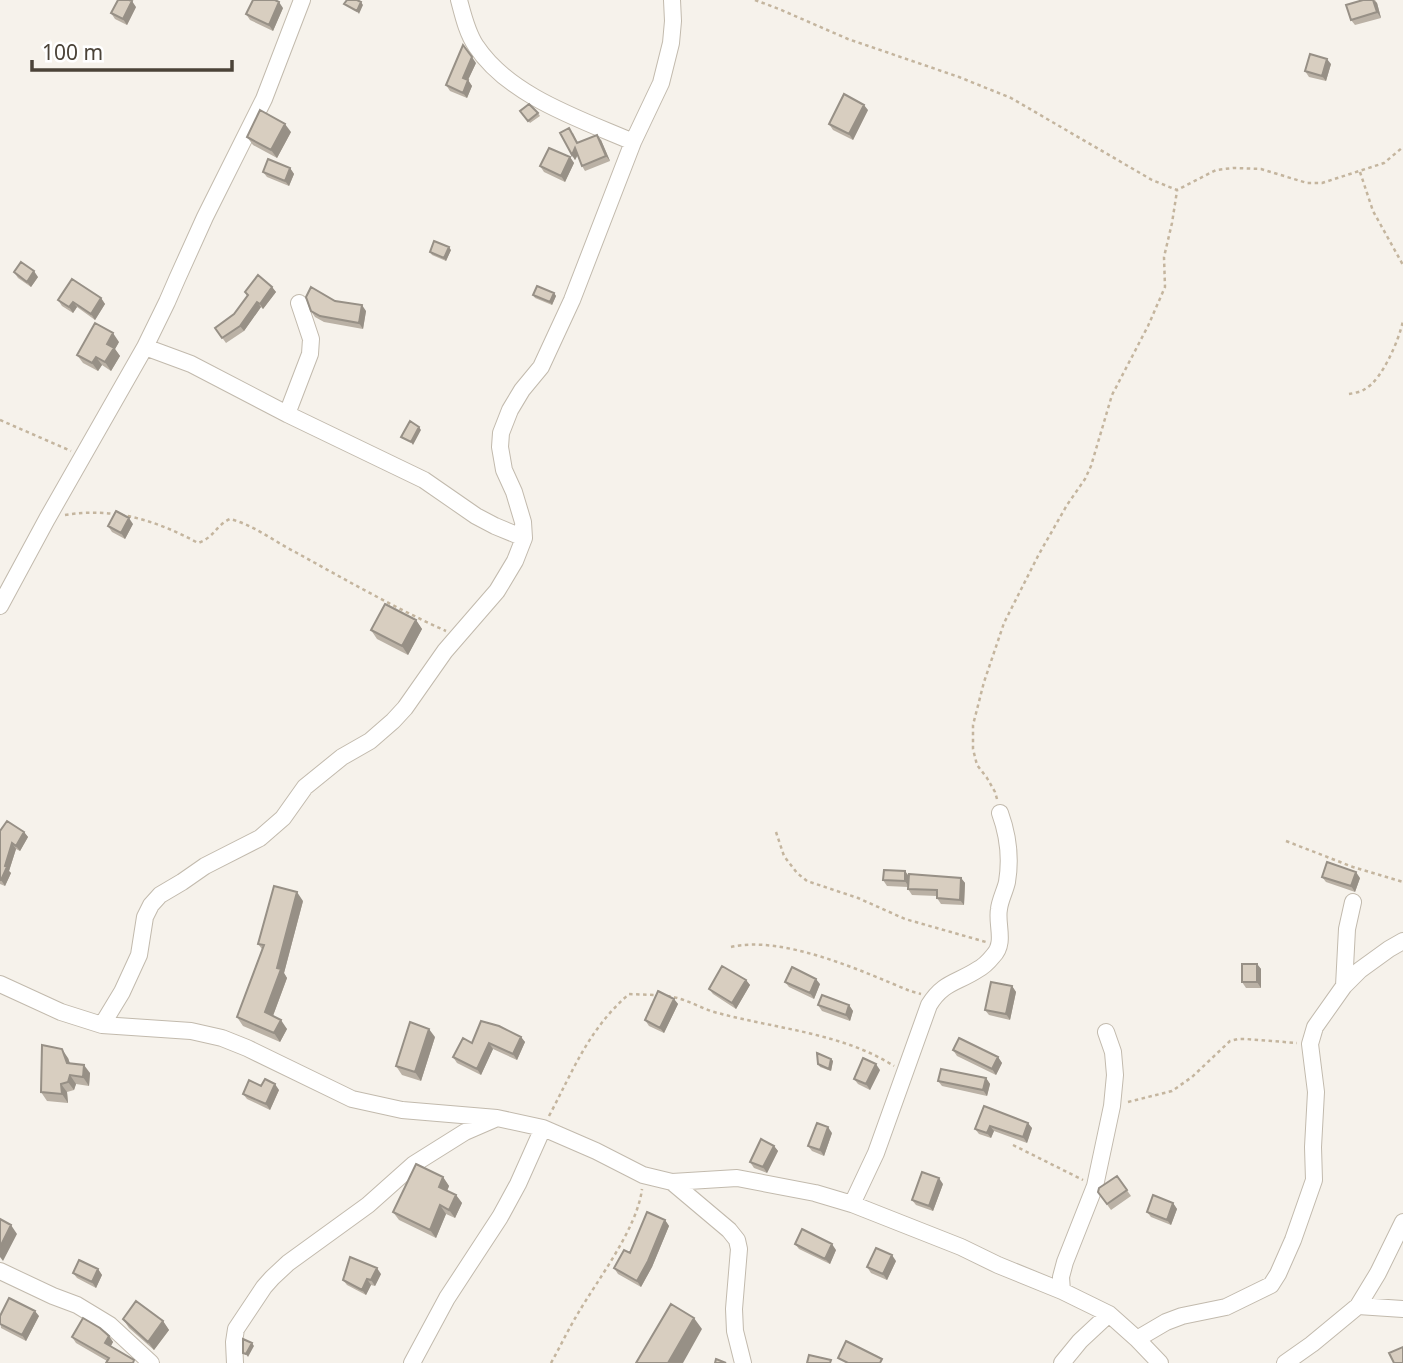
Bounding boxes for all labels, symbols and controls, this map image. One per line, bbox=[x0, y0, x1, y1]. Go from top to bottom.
scale bar bbox=[32, 28, 231, 72]
text: 100 m bbox=[42, 38, 103, 66]

